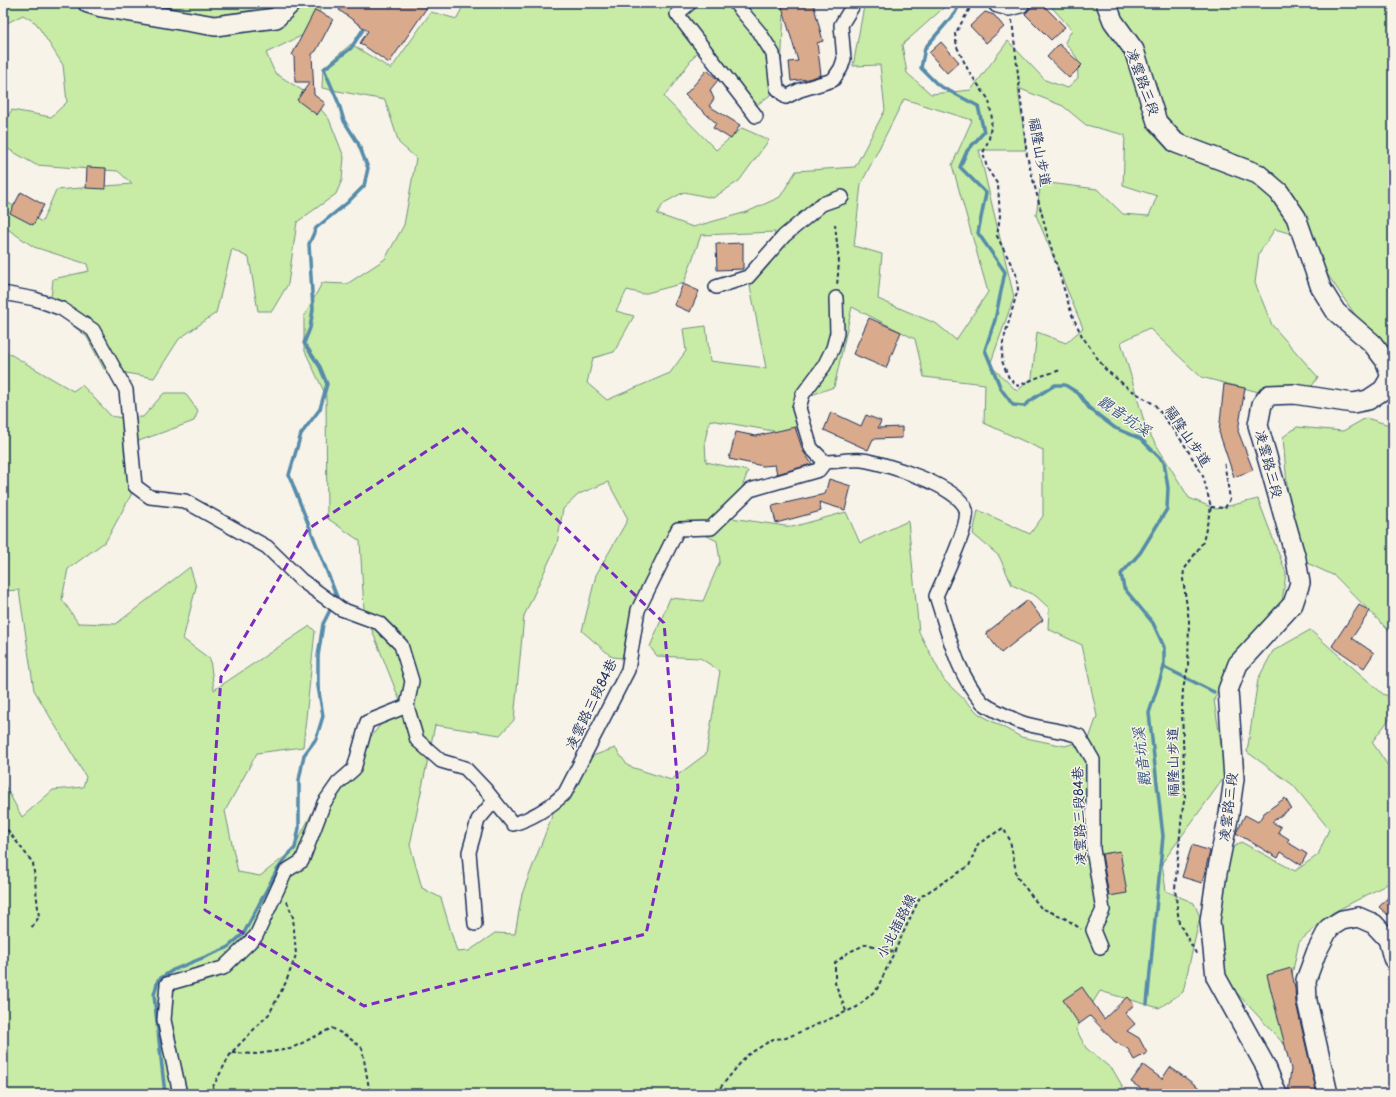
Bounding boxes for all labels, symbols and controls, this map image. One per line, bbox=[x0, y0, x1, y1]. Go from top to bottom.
street label: 凌雲路三段 bbox=[1123, 46, 1162, 118]
street label: 福隆山步道 bbox=[1025, 116, 1054, 188]
water label: 觀音坑溪 bbox=[1094, 392, 1155, 442]
street label: 福隆山步道 bbox=[1161, 403, 1214, 470]
street label: 凌雲路三段 bbox=[1251, 428, 1286, 500]
street label: 凌雲路三段84巷 bbox=[562, 655, 621, 753]
water label: 觀音坑溪 bbox=[1129, 725, 1156, 788]
street label: 福隆山步道 bbox=[1164, 727, 1183, 797]
street label: 凌雲路三段84巷 bbox=[1069, 765, 1090, 866]
street label: 凌雲路三段 bbox=[1216, 771, 1241, 843]
street label: 小北插路線 bbox=[873, 891, 920, 961]

